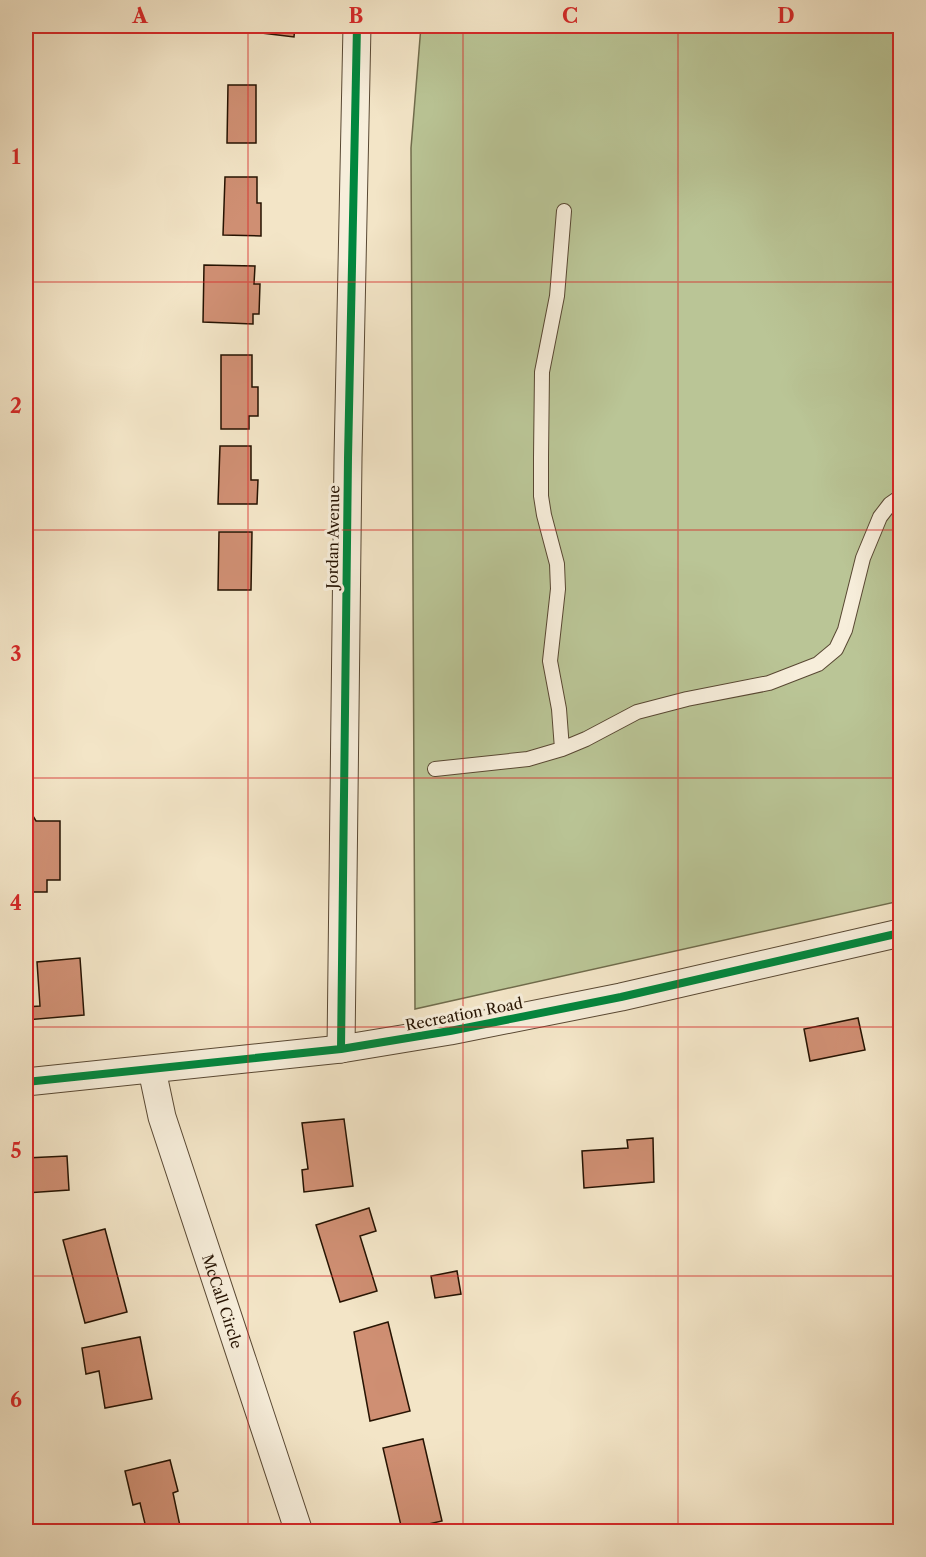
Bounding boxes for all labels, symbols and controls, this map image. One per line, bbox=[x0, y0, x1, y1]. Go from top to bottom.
text: A bbox=[131, 4, 148, 28]
text: B bbox=[349, 4, 364, 28]
text: C bbox=[562, 4, 578, 28]
text: D bbox=[777, 4, 795, 28]
text: 1 bbox=[12, 145, 21, 169]
text: 2 bbox=[10, 394, 22, 418]
street label: Jordan Avenue bbox=[323, 485, 343, 591]
text: 3 bbox=[10, 642, 22, 666]
text: 4 bbox=[10, 891, 22, 915]
street label: Recreation Road bbox=[404, 993, 524, 1035]
text: 5 bbox=[10, 1139, 22, 1163]
street label: McCall Circle bbox=[198, 1252, 247, 1351]
text: 6 bbox=[10, 1388, 22, 1412]

